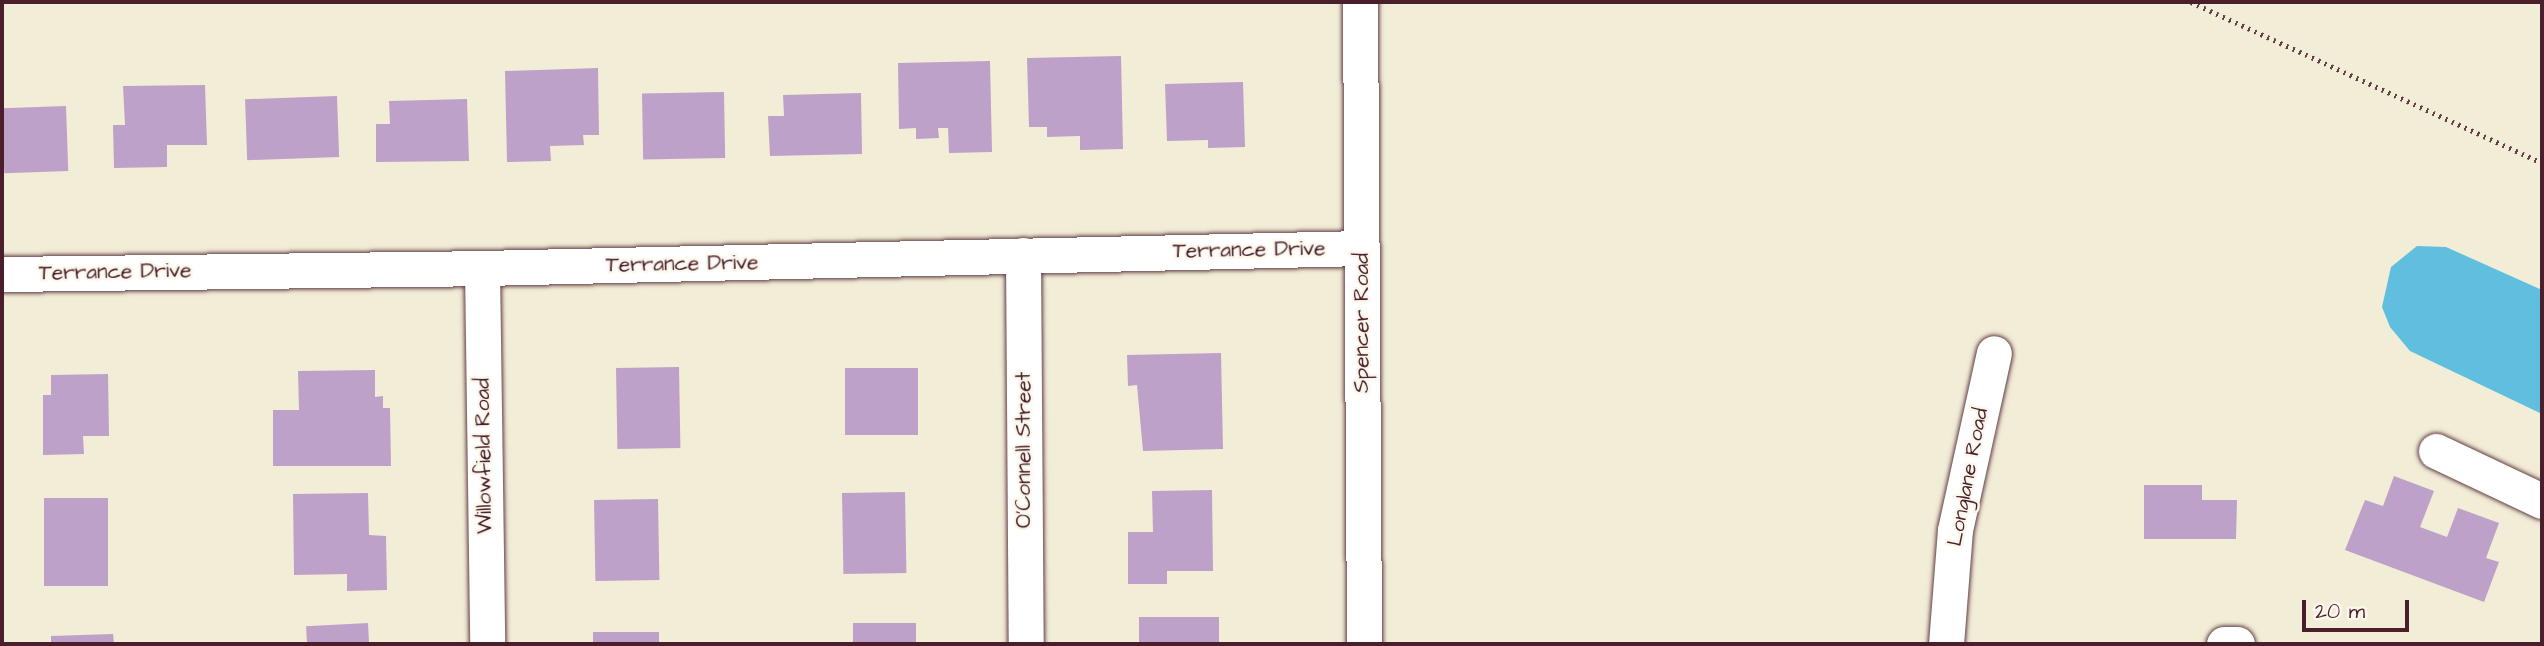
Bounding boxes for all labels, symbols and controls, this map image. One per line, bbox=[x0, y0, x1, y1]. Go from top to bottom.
street label: Terrance Drive bbox=[1173, 236, 1325, 264]
street label: Terrance Drive bbox=[606, 250, 758, 278]
street label: Spencer Road bbox=[1349, 253, 1375, 393]
street label: Terrance Drive bbox=[39, 258, 191, 286]
street label: O'Connell Street bbox=[1011, 372, 1037, 528]
street label: Willowfield Road bbox=[470, 378, 498, 534]
street label: Longlane Road bbox=[1942, 406, 1994, 548]
scale bar bbox=[2306, 586, 2413, 630]
text: 20 m bbox=[2315, 597, 2365, 626]

